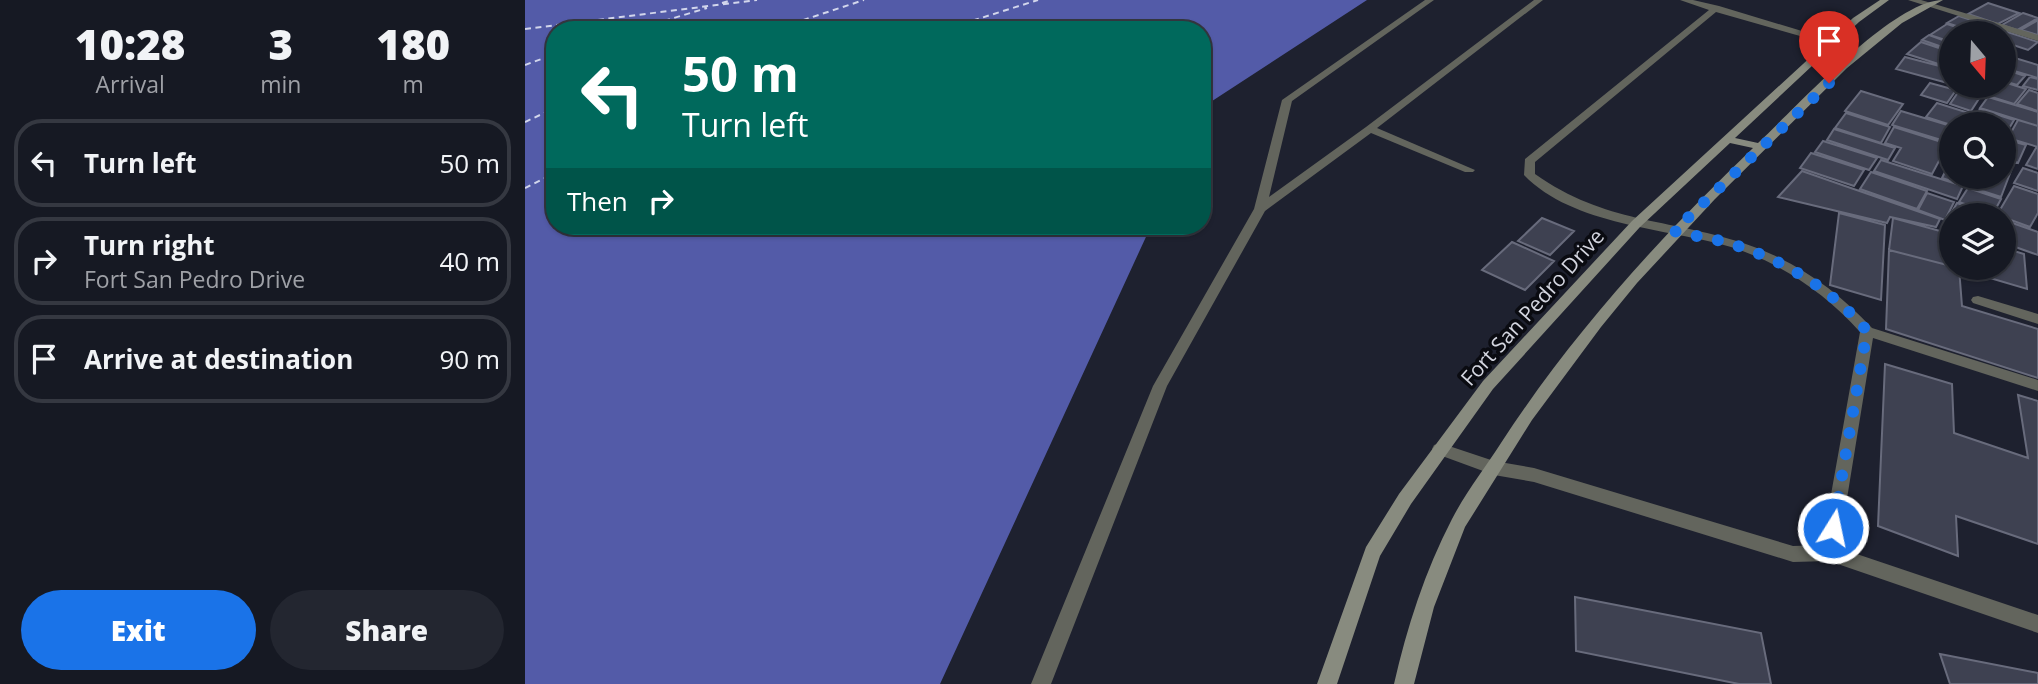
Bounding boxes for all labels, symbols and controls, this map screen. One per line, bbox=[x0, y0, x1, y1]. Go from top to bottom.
pin bbox=[1799, 11, 1859, 83]
text: 10:28 bbox=[75, 15, 185, 72]
text: 3 bbox=[269, 15, 293, 72]
text: 180 bbox=[376, 15, 450, 72]
north arrow bbox=[1939, 21, 2016, 98]
map controls bbox=[1939, 21, 2016, 280]
icon: arrive bbox=[1810, 22, 1848, 60]
text: 50 m bbox=[682, 40, 799, 106]
icon: left bbox=[567, 49, 658, 140]
text: Arrival bbox=[96, 68, 165, 100]
text: min bbox=[260, 68, 301, 100]
text: m bbox=[403, 68, 424, 100]
text: Turn left bbox=[682, 103, 808, 146]
button: search bbox=[1939, 112, 2016, 189]
icon: left bbox=[25, 144, 63, 182]
text: Turn left bbox=[84, 145, 196, 181]
text: 50 m bbox=[439, 145, 500, 181]
icon: right bbox=[642, 182, 680, 220]
text: Then bbox=[567, 183, 628, 219]
button: layers bbox=[1939, 203, 2016, 280]
street label: Fort San Pedro Drive bbox=[1454, 223, 1610, 391]
text: Turn right bbox=[84, 227, 215, 263]
icon: right bbox=[25, 242, 63, 280]
text: 40 m bbox=[439, 243, 500, 279]
text: Fort San Pedro Drive bbox=[84, 263, 305, 295]
icon: arrive bbox=[25, 340, 63, 378]
text: Arrive at destination bbox=[84, 341, 353, 377]
text: 90 m bbox=[439, 341, 500, 377]
position arrow bbox=[1796, 491, 1870, 565]
button: Exit bbox=[21, 590, 256, 670]
button: Share bbox=[270, 590, 504, 670]

